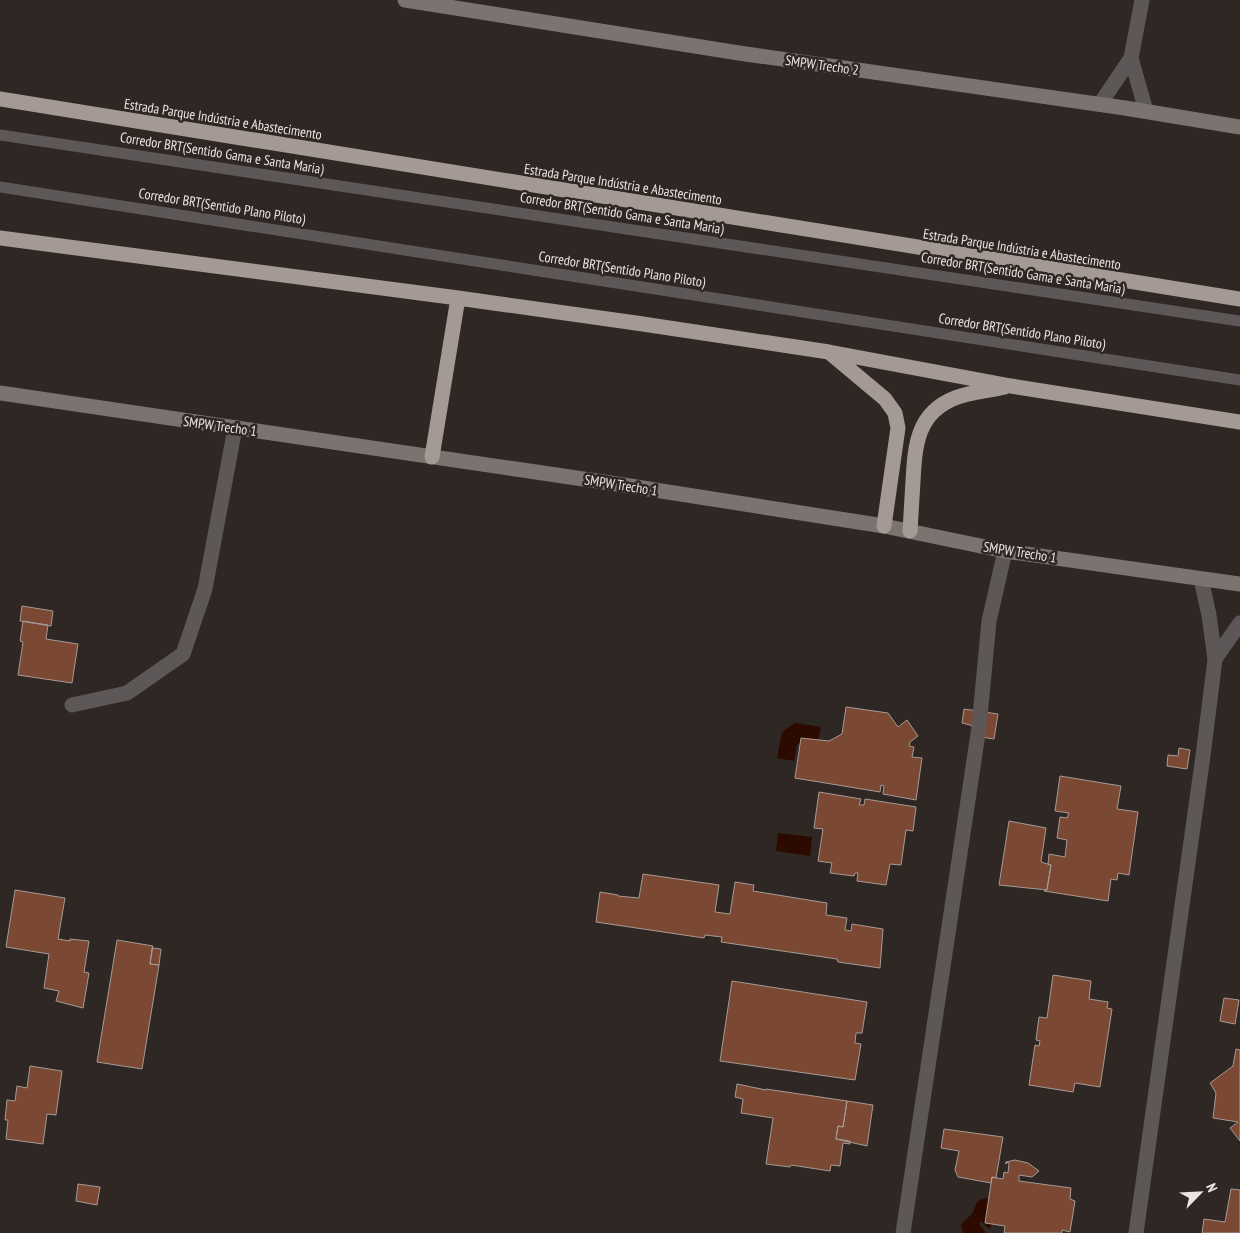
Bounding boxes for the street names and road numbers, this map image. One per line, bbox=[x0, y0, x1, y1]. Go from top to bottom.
street label: SMPW Trecho 2 bbox=[784, 51, 860, 79]
street label: Estrada Parque Indústria e Abastecimento bbox=[123, 94, 323, 144]
street label: Corredor BRT(Sentido Gama e Santa Maria) bbox=[119, 128, 326, 178]
street label: Estrada Parque Indústria e Abastecimento bbox=[523, 159, 723, 209]
street label: Corredor BRT(Sentido Plano Piloto) bbox=[137, 184, 307, 228]
street label: Corredor BRT(Sentido Gama e Santa Maria) bbox=[519, 188, 726, 238]
street label: Estrada Parque Indústria e Abastecimento bbox=[922, 224, 1122, 274]
street label: Corredor BRT(Sentido Plano Piloto) bbox=[537, 247, 707, 291]
street label: Corredor BRT(Sentido Gama e Santa Maria) bbox=[920, 248, 1127, 298]
street label: Corredor BRT(Sentido Plano Piloto) bbox=[937, 309, 1107, 353]
street label: SMPW Trecho 1 bbox=[182, 412, 258, 440]
street label: SMPW Trecho 1 bbox=[583, 470, 659, 500]
street label: SMPW Trecho 1 bbox=[982, 537, 1058, 567]

